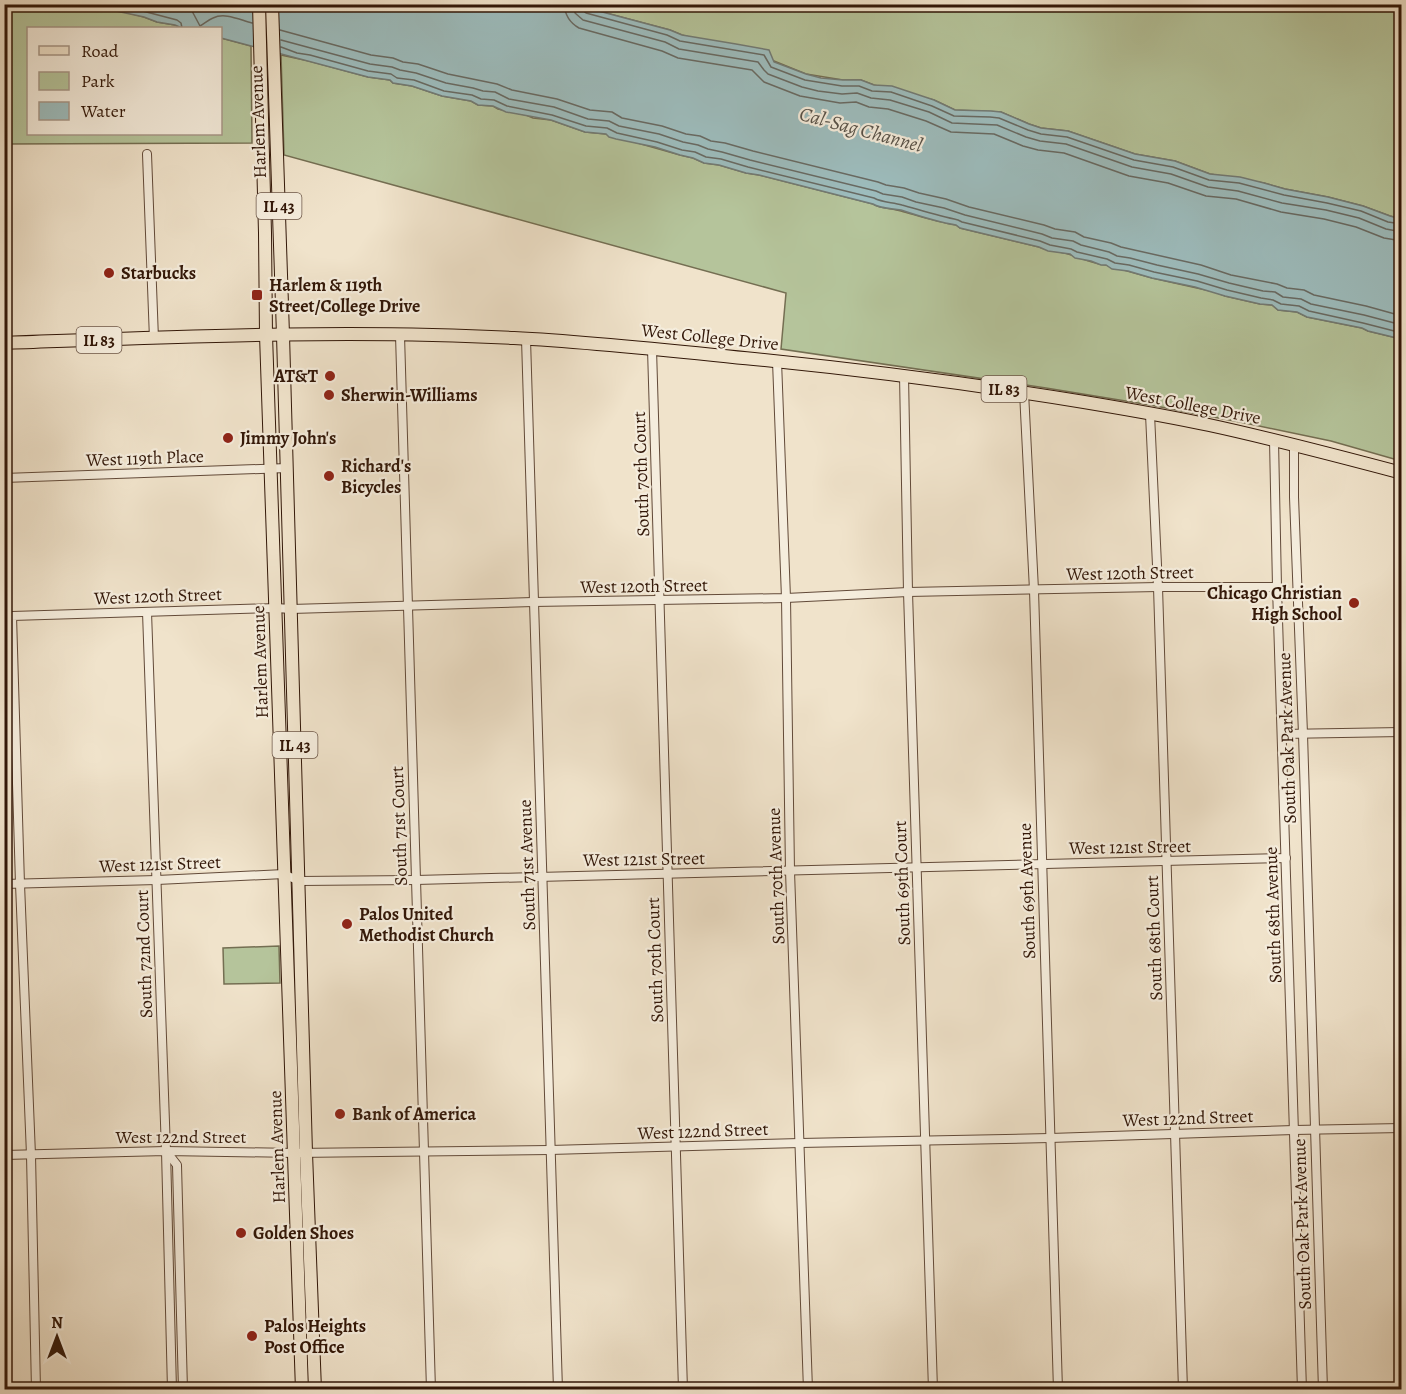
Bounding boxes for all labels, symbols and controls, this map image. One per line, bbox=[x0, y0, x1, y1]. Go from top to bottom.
legend bbox=[27, 27, 222, 135]
text: Road bbox=[81, 39, 119, 63]
street label: Harlem Avenue bbox=[244, 65, 272, 179]
text: Park bbox=[81, 69, 115, 93]
text: Water bbox=[80, 99, 126, 123]
water label: Cal-Sag Channel bbox=[796, 100, 925, 159]
road number: IL 43 bbox=[256, 193, 302, 219]
place label: Starbucks bbox=[121, 261, 196, 285]
marker: Starbucks bbox=[102, 266, 116, 280]
place label: Harlem & 119th Street/College Drive bbox=[269, 273, 420, 318]
marker: Harlem & 119th Street/College Drive bbox=[250, 288, 264, 302]
street label: West College Drive bbox=[639, 318, 780, 356]
road number: IL 83 bbox=[76, 327, 122, 353]
place label: AT&T bbox=[273, 364, 319, 388]
marker: AT&T bbox=[323, 369, 337, 383]
road number: IL 83 bbox=[982, 376, 1026, 402]
street label: West College Drive bbox=[1122, 380, 1263, 430]
place label: Sherwin-Williams bbox=[341, 383, 478, 407]
marker: Sherwin-Williams bbox=[322, 388, 336, 402]
street label: South 70th Court bbox=[627, 411, 655, 537]
place label: Jimmy John's bbox=[240, 426, 336, 450]
marker: Jimmy John's bbox=[221, 431, 235, 445]
street label: West 119th Place bbox=[85, 444, 204, 472]
place label: Richard's Bicycles bbox=[341, 454, 411, 499]
marker: Richard's Bicycles bbox=[322, 469, 336, 483]
street label: West 120th Street bbox=[1065, 560, 1194, 586]
street label: West 120th Street bbox=[579, 573, 708, 599]
place label: Chicago Christian High School bbox=[1207, 581, 1342, 626]
street label: West 120th Street bbox=[93, 582, 222, 610]
marker: Chicago Christian High School bbox=[1347, 596, 1361, 610]
street label: Harlem Avenue bbox=[246, 605, 274, 719]
street label: South Oak Park Avenue bbox=[1272, 652, 1302, 824]
road number: IL 43 bbox=[272, 732, 318, 758]
street label: South 71st Court bbox=[385, 766, 413, 886]
street label: South 71st Avenue bbox=[513, 799, 541, 931]
street label: South 70th Avenue bbox=[762, 807, 790, 945]
street label: South 69th Court bbox=[888, 820, 916, 946]
street label: South 69th Avenue bbox=[1013, 823, 1041, 959]
street label: West 121st Street bbox=[1068, 834, 1191, 860]
street label: West 121st Street bbox=[582, 846, 705, 872]
street label: South 68th Avenue bbox=[1259, 846, 1287, 984]
street label: West 121st Street bbox=[98, 850, 221, 878]
street label: South 68th Court bbox=[1140, 875, 1168, 1001]
street label: South 72nd Court bbox=[130, 889, 158, 1019]
street label: South 70th Court bbox=[641, 897, 669, 1023]
place label: Palos United Methodist Church bbox=[359, 902, 494, 947]
marker: Palos United Methodist Church bbox=[340, 917, 354, 931]
street label: Harlem Avenue bbox=[263, 1090, 291, 1204]
place label: Bank of America bbox=[352, 1102, 477, 1126]
street label: West 122nd Street bbox=[1121, 1104, 1254, 1132]
marker: Bank of America bbox=[333, 1107, 347, 1121]
street label: West 122nd Street bbox=[636, 1117, 769, 1145]
street label: West 122nd Street bbox=[115, 1125, 246, 1149]
street label: South Oak Park Avenue bbox=[1287, 1138, 1317, 1310]
place label: Golden Shoes bbox=[253, 1221, 354, 1245]
marker: Golden Shoes bbox=[234, 1226, 248, 1240]
north arrow bbox=[27, 1307, 87, 1367]
text: N bbox=[51, 1312, 63, 1334]
place label: Palos Heights Post Office bbox=[264, 1314, 366, 1359]
marker: Palos Heights Post Office bbox=[245, 1329, 259, 1343]

